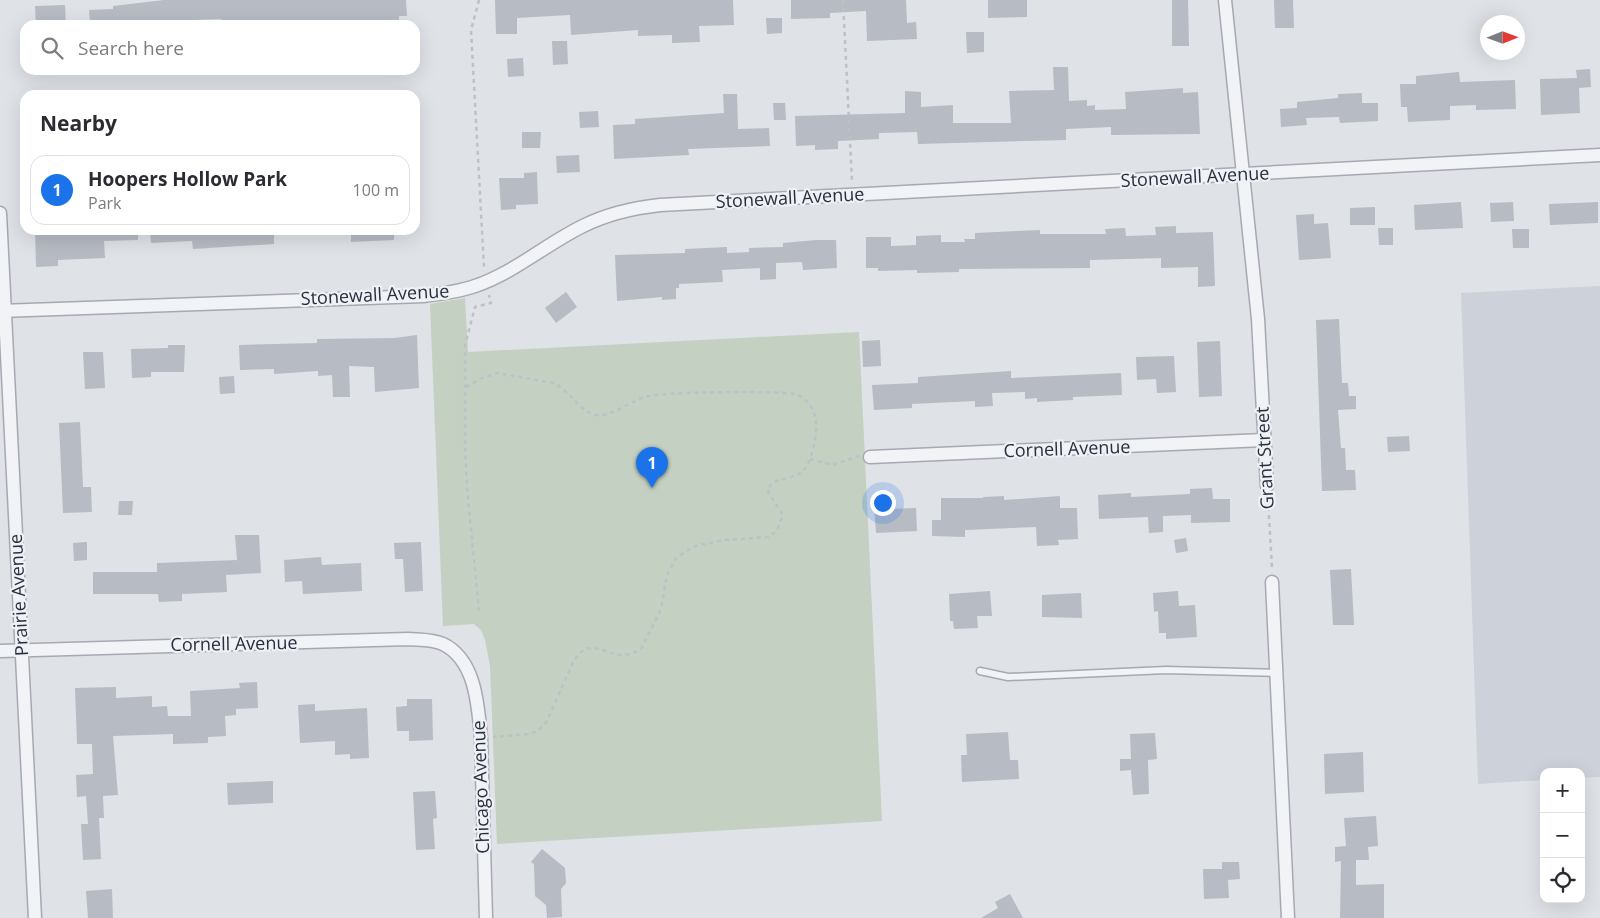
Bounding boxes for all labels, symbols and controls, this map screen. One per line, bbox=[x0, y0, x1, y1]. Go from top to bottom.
north arrow bbox=[1480, 15, 1525, 60]
search box bbox=[20, 20, 420, 75]
icon: search bbox=[38, 34, 66, 62]
text: Search here bbox=[78, 35, 184, 61]
text: Nearby bbox=[40, 109, 117, 137]
street label: Stonewall Avenue bbox=[1120, 160, 1270, 192]
text: Hoopers Hollow Park bbox=[88, 166, 287, 192]
text: 1 bbox=[52, 179, 62, 201]
text: 100 m bbox=[353, 179, 399, 201]
street label: Stonewall Avenue bbox=[715, 181, 865, 213]
text: Park bbox=[88, 192, 121, 214]
street label: Stonewall Avenue bbox=[300, 278, 450, 310]
street label: Grant Street bbox=[1249, 406, 1279, 510]
street label: Cornell Avenue bbox=[1003, 434, 1131, 462]
pin: 1 bbox=[636, 447, 668, 488]
your location bbox=[870, 490, 896, 516]
street label: Prairie Avenue bbox=[3, 533, 33, 657]
street label: Cornell Avenue bbox=[170, 630, 298, 656]
street label: Chicago Avenue bbox=[466, 720, 494, 854]
map controls bbox=[1540, 768, 1585, 903]
button: + bbox=[1540, 768, 1585, 813]
button: − bbox=[1540, 813, 1585, 858]
button: locate bbox=[1540, 858, 1585, 903]

